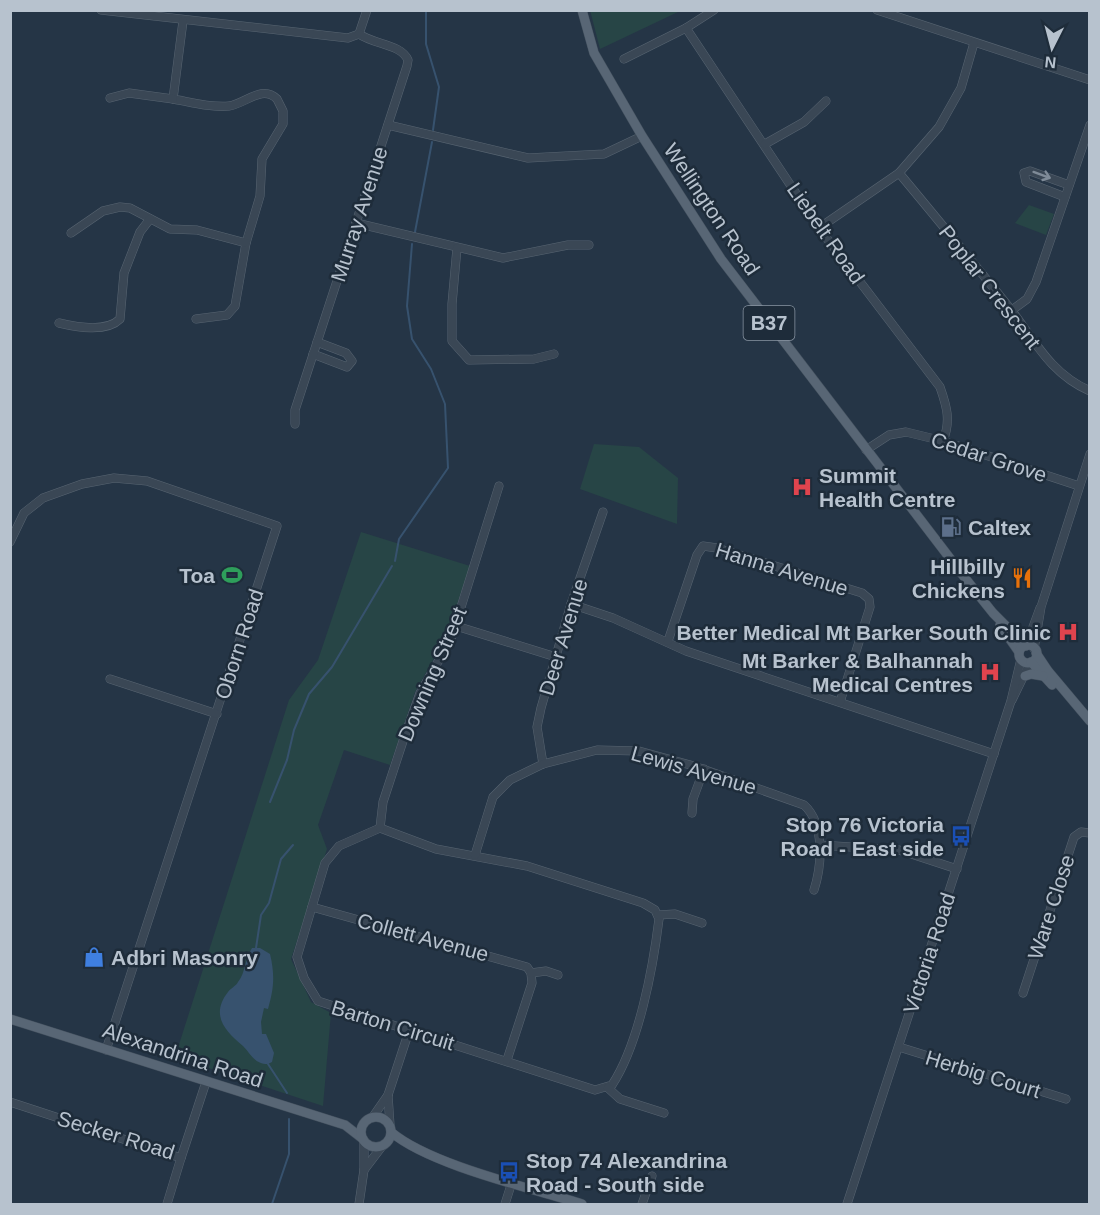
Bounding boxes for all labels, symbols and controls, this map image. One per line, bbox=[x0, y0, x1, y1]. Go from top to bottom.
north arrow bbox=[1022, 18, 1082, 78]
text: N bbox=[1044, 53, 1057, 71]
street label: Wellington Road bbox=[659, 139, 765, 279]
street label: Murray Avenue bbox=[326, 143, 392, 285]
one-way arrow bbox=[1032, 170, 1051, 181]
street label: Liebelt Road bbox=[783, 178, 869, 288]
street label: Poplar Crescent bbox=[935, 221, 1046, 354]
road number: B37 bbox=[744, 306, 794, 340]
street label: Cedar Grove bbox=[928, 427, 1050, 487]
place label: Summit Health Centre bbox=[819, 464, 956, 511]
hospital icon: Summit Health Centre bbox=[790, 475, 814, 499]
fuel station icon: Caltex bbox=[939, 515, 963, 539]
place label: Caltex bbox=[968, 516, 1031, 539]
street label: Hanna Avenue bbox=[713, 538, 851, 600]
place label: Hillbilly Chickens bbox=[912, 555, 1005, 602]
sports icon: Toa bbox=[220, 563, 244, 587]
place label: Toa bbox=[179, 564, 215, 587]
restaurant icon: Hillbilly Chickens bbox=[1010, 566, 1034, 590]
street label: Deer Avenue bbox=[534, 576, 592, 698]
street label: Oborn Road bbox=[210, 586, 268, 702]
street label: Downing Street bbox=[393, 603, 471, 745]
hospital icon: Better Medical Mt Barker South Clinic bbox=[1056, 620, 1080, 644]
place label: Better Medical Mt Barker South Clinic bbox=[676, 621, 1051, 644]
place label: Mt Barker & Balhannah Medical Centres bbox=[742, 649, 973, 696]
hospital icon: Mt Barker & Balhannah Medical Centres bbox=[978, 660, 1002, 684]
street label: Lewis Avenue bbox=[629, 741, 759, 799]
place label: Stop 76 Victoria Road - East side bbox=[781, 813, 944, 860]
bus stop icon: Stop 76 Victoria Road - East side bbox=[949, 824, 973, 848]
street label: Ware Close bbox=[1023, 852, 1079, 962]
street label: Victoria Road bbox=[899, 890, 959, 1016]
street label: Collett Avenue bbox=[355, 908, 491, 966]
shop icon: Adbri Masonry bbox=[82, 945, 106, 969]
place label: Adbri Masonry bbox=[111, 946, 258, 969]
street label: Barton Circuit bbox=[329, 995, 457, 1055]
street label: Alexandrina Road bbox=[100, 1018, 266, 1092]
street label: Herbig Court bbox=[923, 1046, 1043, 1102]
street label: Secker Road bbox=[55, 1106, 177, 1164]
place label: Stop 74 Alexandrina Road - South side bbox=[526, 1149, 727, 1196]
bus stop icon: Stop 74 Alexandrina Road - South side bbox=[497, 1160, 521, 1184]

